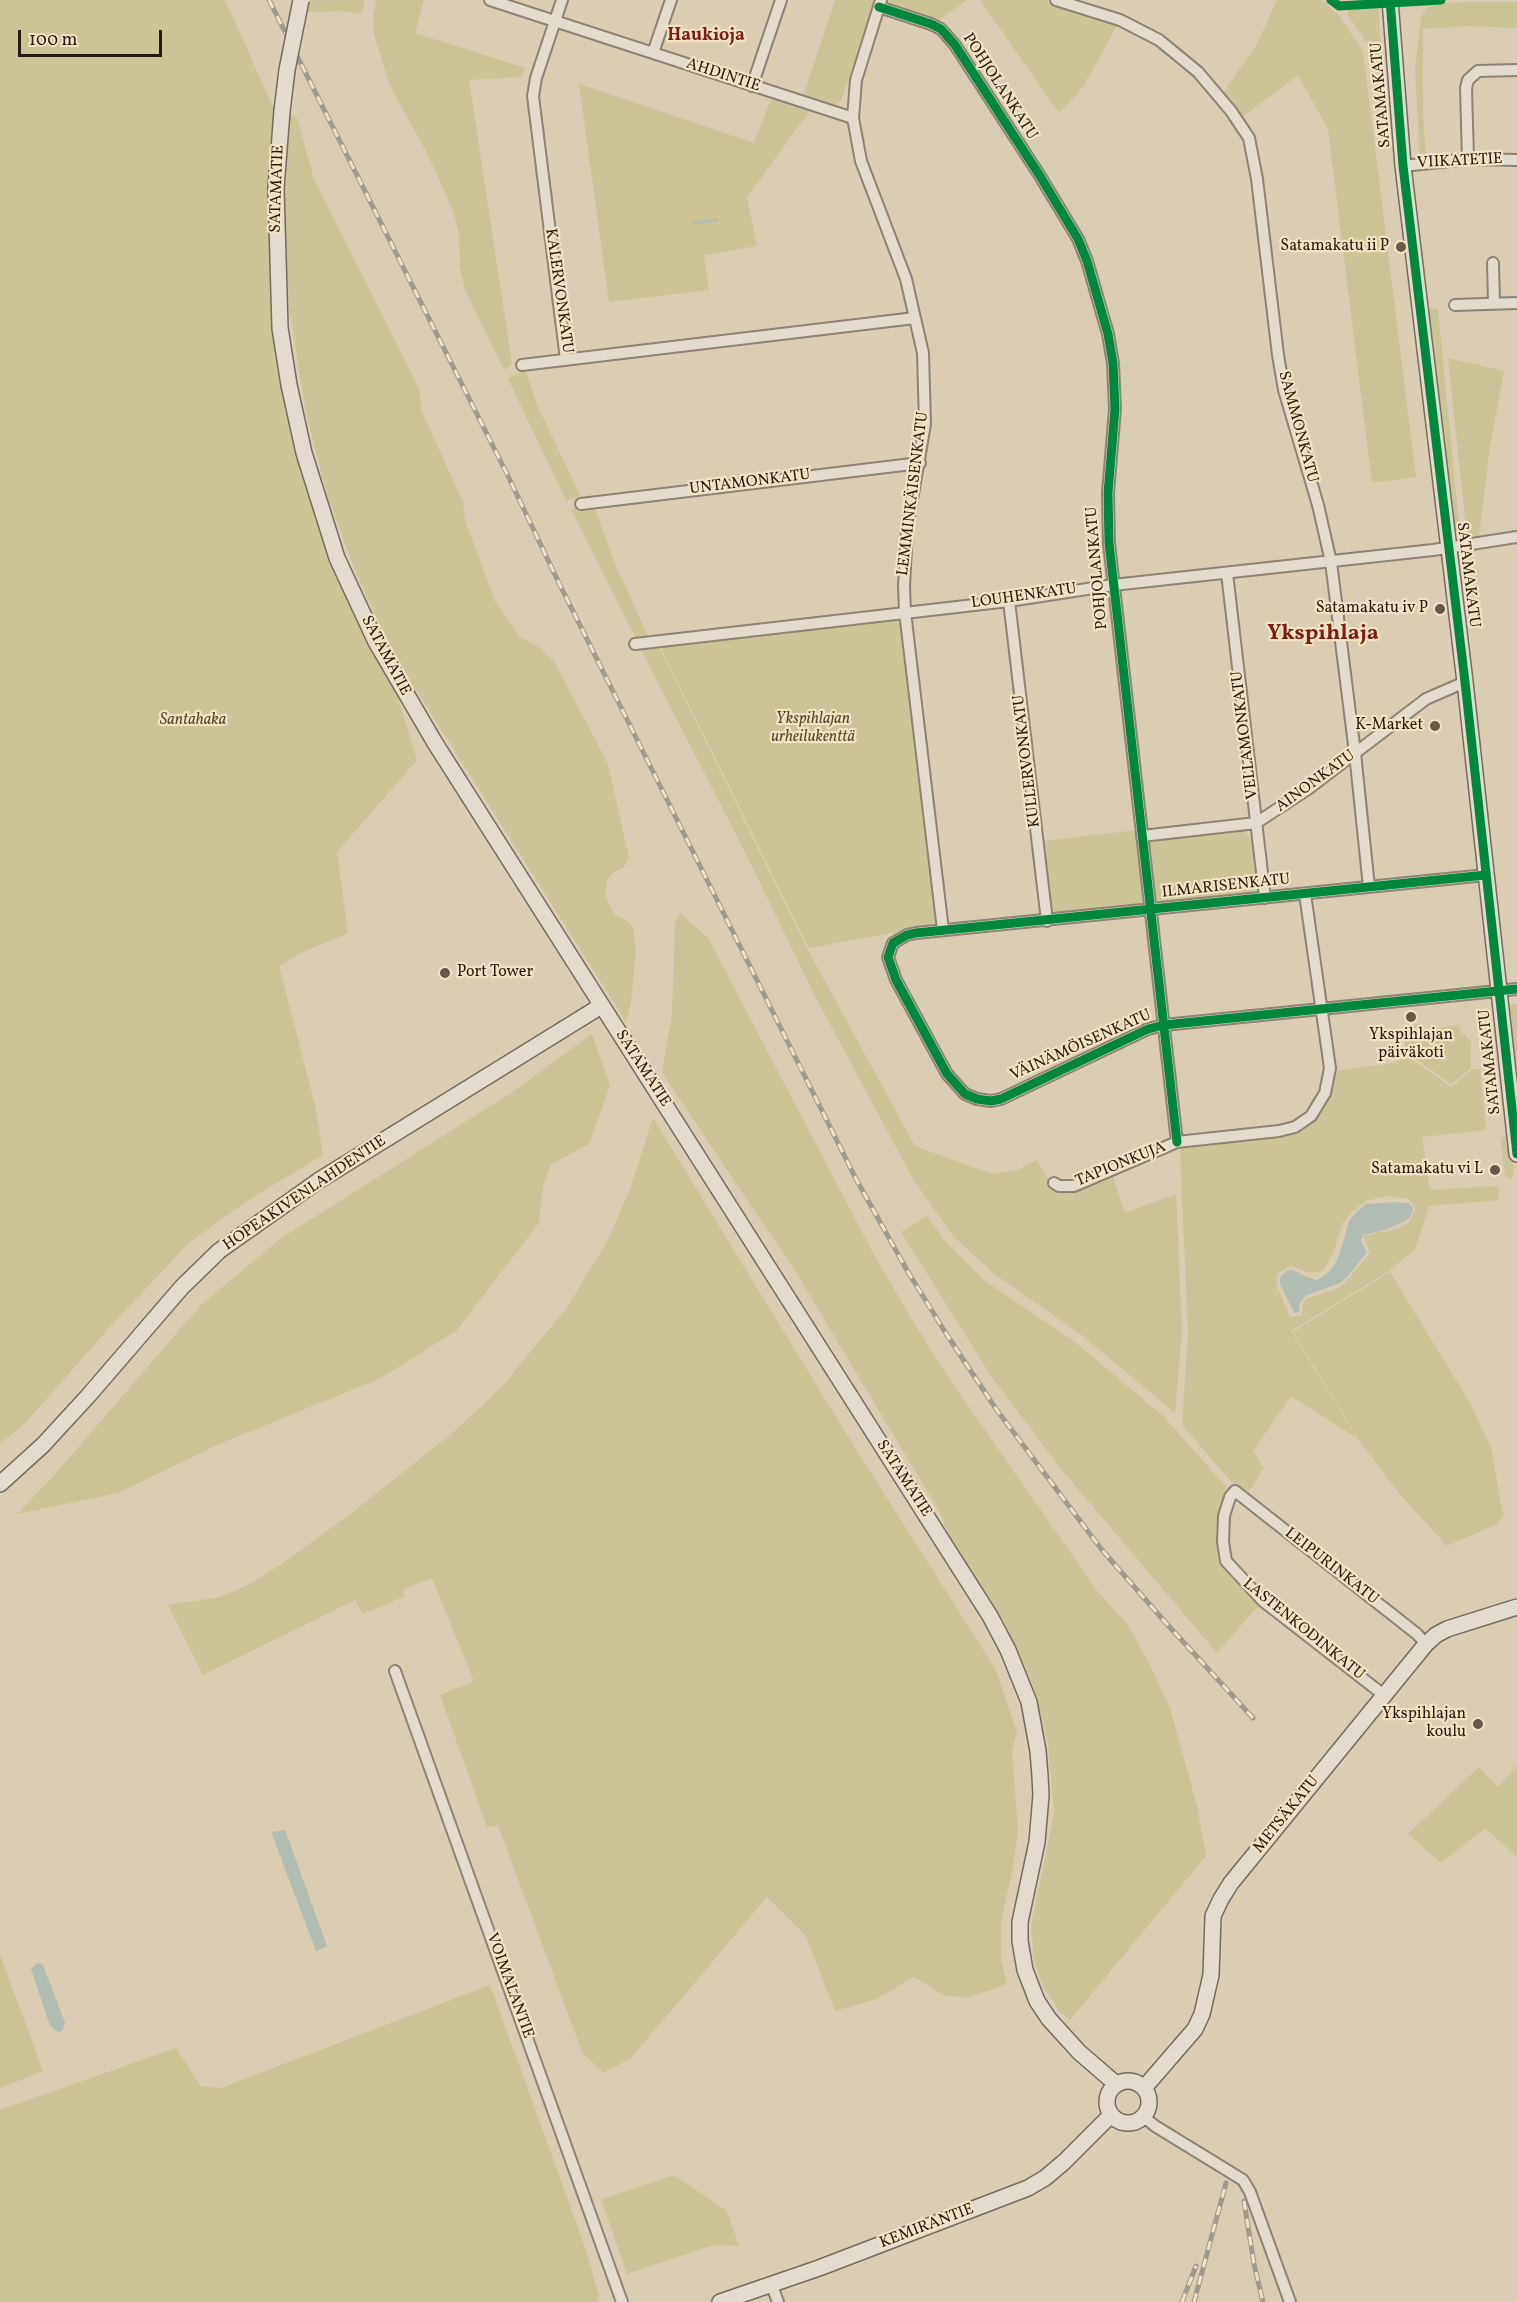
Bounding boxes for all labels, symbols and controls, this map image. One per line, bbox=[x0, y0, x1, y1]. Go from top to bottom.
scale bar bbox=[21, 18, 165, 56]
district label: Haukioja bbox=[667, 26, 745, 48]
text: 100 m bbox=[29, 28, 78, 53]
street label: POHJOLANKATU bbox=[957, 30, 1041, 144]
street label: SATAMAKATU bbox=[1368, 41, 1396, 149]
street label: AHDINTIE bbox=[684, 55, 762, 97]
street label: SATAMATIE bbox=[267, 145, 289, 233]
street label: VIIKATETIE bbox=[1417, 150, 1503, 174]
street label: KALERVONKATU bbox=[540, 227, 576, 355]
place label: Satamakatu ii P bbox=[1280, 237, 1389, 257]
marker: Satamakatu ii P bbox=[1394, 240, 1408, 254]
street label: SAMMONKATU bbox=[1273, 369, 1321, 485]
street label: LEMMINKÄISENKATU bbox=[894, 411, 934, 577]
street label: UNTAMONKATU bbox=[688, 466, 812, 500]
street label: POHJOLANKATU bbox=[1083, 506, 1113, 630]
street label: SATAMAKATU bbox=[1451, 521, 1483, 629]
street label: LOUHENKATU bbox=[970, 580, 1078, 614]
place label: Satamakatu iv P bbox=[1316, 599, 1428, 619]
marker: Satamakatu iv P bbox=[1433, 602, 1447, 616]
street label: SATAMATIE bbox=[356, 613, 414, 699]
district label: Ykspihlaja bbox=[1267, 622, 1379, 648]
street label: VELLAMONKATU bbox=[1229, 670, 1263, 800]
street label: KULLERVONKATU bbox=[1010, 693, 1046, 829]
park label: Ykspihlajan urheilukenttä bbox=[771, 710, 855, 748]
park label: Santahaka bbox=[160, 711, 226, 731]
place label: K-Market bbox=[1355, 716, 1423, 736]
marker: K-Market bbox=[1428, 719, 1442, 733]
street label: AINONKATU bbox=[1273, 747, 1359, 817]
street label: ILMARISENKATU bbox=[1161, 871, 1291, 903]
place label: Port Tower bbox=[457, 963, 533, 983]
marker: Port Tower bbox=[438, 966, 452, 980]
street label: VÄINÄMÖISENKATU bbox=[1008, 1006, 1154, 1086]
street label: SATAMAKATU bbox=[1476, 1008, 1506, 1116]
marker: Ykspihlajan päiväkoti bbox=[1404, 1010, 1418, 1024]
place label: Ykspihlajan päiväkoti bbox=[1369, 1026, 1453, 1064]
street label: SATAMATIE bbox=[610, 1027, 674, 1111]
street label: HOPEAKIVENLAHDENTIE bbox=[220, 1132, 390, 1256]
street label: TAPIONKUJA bbox=[1073, 1138, 1169, 1192]
place label: Satamakatu vi L bbox=[1371, 1160, 1483, 1180]
marker: Satamakatu vi L bbox=[1488, 1163, 1502, 1177]
street label: SATAMATIE bbox=[871, 1437, 935, 1521]
street label: LEIPURINKATU bbox=[1280, 1524, 1382, 1610]
street label: LASTENKODINKATU bbox=[1238, 1575, 1368, 1685]
place label: Ykspihlajan koulu bbox=[1382, 1705, 1466, 1743]
marker: Ykspihlajan koulu bbox=[1471, 1717, 1485, 1731]
street label: METSÄKATU bbox=[1250, 1772, 1324, 1858]
street label: VOIMALANTIE bbox=[481, 1931, 537, 2041]
street label: KEMIRANTIE bbox=[877, 2200, 977, 2254]

